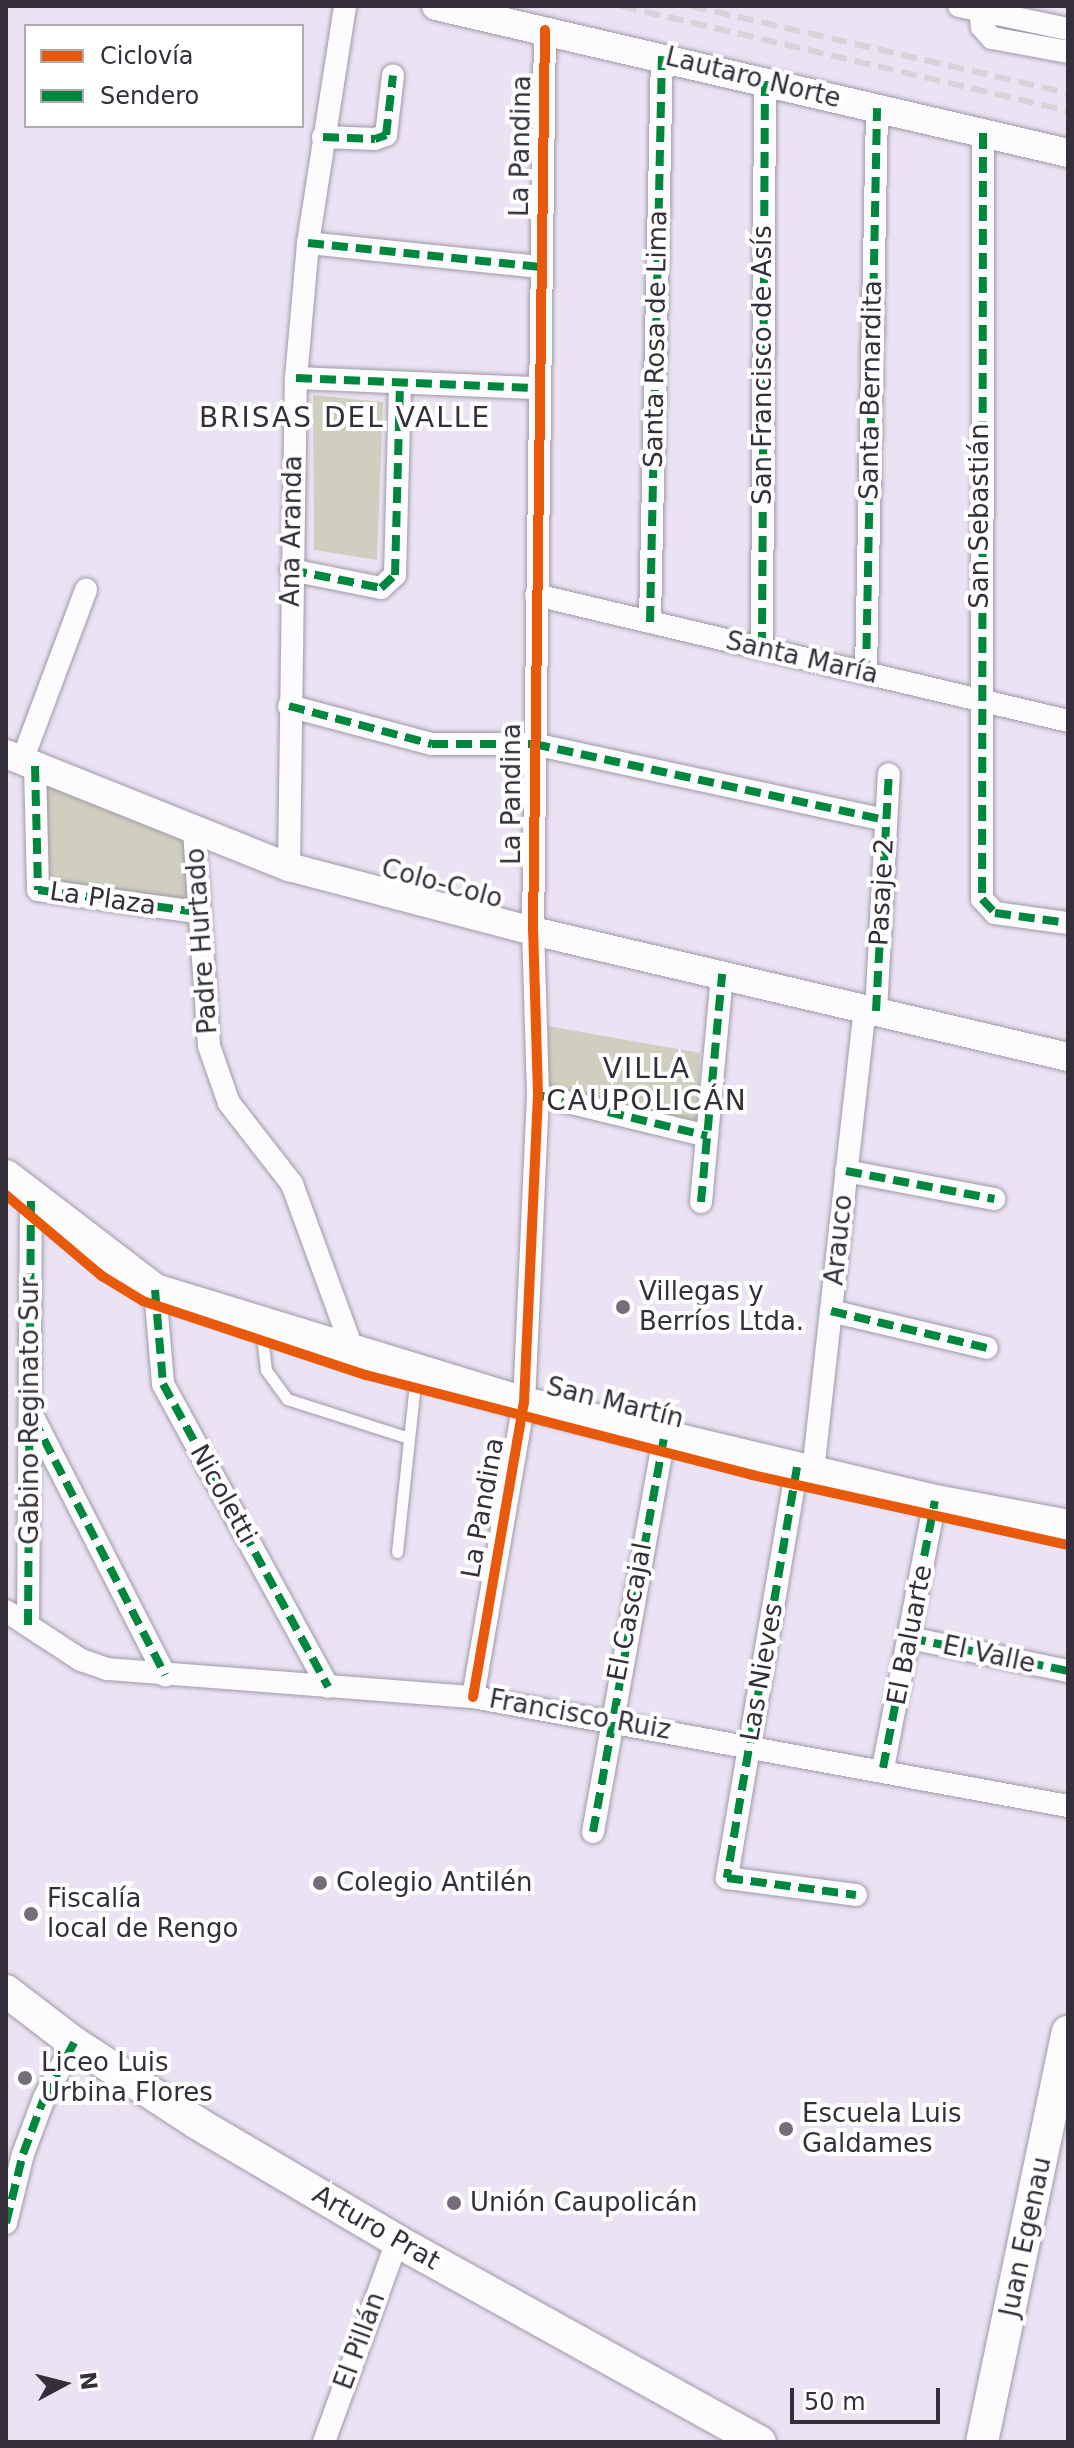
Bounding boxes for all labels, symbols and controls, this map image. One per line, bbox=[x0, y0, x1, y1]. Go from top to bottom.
legend bbox=[24, 24, 304, 128]
street label: Lautaro Norte bbox=[662, 41, 844, 115]
text: Ciclovía bbox=[100, 42, 194, 70]
street label: La Pandina bbox=[504, 75, 538, 217]
text: Sendero bbox=[100, 82, 199, 110]
street label: Santa Rosa de Lima bbox=[638, 210, 674, 468]
street label: San Francisco de Asís bbox=[747, 225, 779, 505]
street label: Santa Bernardita bbox=[853, 280, 889, 500]
district label: BRISAS DEL VALLE bbox=[199, 401, 491, 435]
street label: San Sebastián bbox=[964, 423, 996, 609]
street label: Ana Aranda bbox=[275, 455, 309, 607]
street label: Santa María bbox=[723, 625, 881, 691]
street label: La Pandina bbox=[496, 723, 528, 865]
street label: Pasaje 2 bbox=[864, 837, 900, 947]
street label: Padre Hurtado bbox=[180, 847, 224, 1035]
street label: Colo-Colo bbox=[378, 853, 506, 915]
street label: La Plaza bbox=[48, 876, 158, 922]
district label: VILLA CAUPOLICÁN bbox=[546, 1052, 748, 1118]
street label: Arauco bbox=[819, 1193, 859, 1287]
place label: Villegas y Berríos Ltda. bbox=[639, 1276, 804, 1338]
street label: Gabino Reginato Sur bbox=[14, 1277, 46, 1545]
marker: Villegas y Berríos Ltda. bbox=[614, 1298, 632, 1316]
street label: San Martín bbox=[543, 1371, 687, 1435]
street label: La Pandina bbox=[455, 1435, 511, 1581]
street label: Nicoletti bbox=[183, 1439, 263, 1549]
street label: El Cascajal bbox=[601, 1540, 659, 1684]
street label: El Baluarte bbox=[881, 1562, 939, 1708]
street label: Las Nieves bbox=[734, 1600, 790, 1744]
street label: El Valle bbox=[940, 1630, 1038, 1680]
street label: Francisco Ruiz bbox=[487, 1684, 673, 1746]
place label: Colegio Antilén bbox=[336, 1867, 533, 1899]
marker: Colegio Antilén bbox=[311, 1874, 329, 1892]
place label: Fiscalía local de Rengo bbox=[47, 1883, 238, 1944]
marker: Fiscalía local de Rengo bbox=[22, 1905, 40, 1923]
place label: Liceo Luis Urbina Flores bbox=[41, 2047, 213, 2108]
marker: Liceo Luis Urbina Flores bbox=[16, 2069, 34, 2087]
place label: Escuela Luis Galdames bbox=[802, 2098, 961, 2160]
marker: Escuela Luis Galdames bbox=[777, 2120, 795, 2138]
street label: Juan Egenau bbox=[994, 2154, 1058, 2320]
street label: Arturo Prat bbox=[307, 2179, 445, 2277]
place label: Unión Caupolicán bbox=[470, 2187, 698, 2219]
marker: Unión Caupolicán bbox=[445, 2194, 463, 2212]
street label: El Pillán bbox=[328, 2288, 392, 2394]
north arrow bbox=[24, 2344, 104, 2424]
text: N bbox=[75, 2370, 102, 2392]
scale bar bbox=[794, 2372, 944, 2422]
text: 50 m bbox=[804, 2388, 866, 2416]

